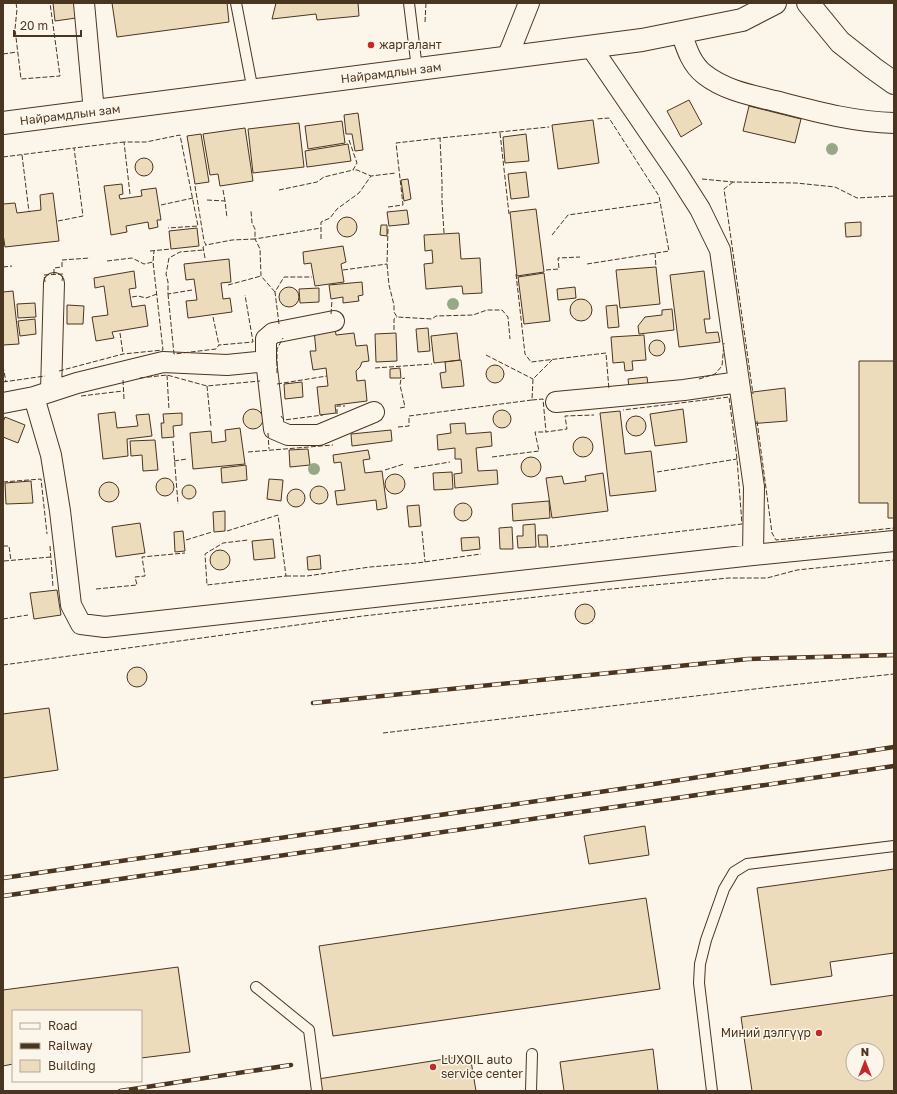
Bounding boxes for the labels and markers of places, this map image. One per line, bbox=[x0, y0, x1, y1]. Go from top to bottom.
place label: жаргалант bbox=[379, 37, 442, 52]
marker: жаргалант bbox=[366, 40, 376, 50]
place label: Миний дэлгүүр bbox=[721, 1025, 811, 1040]
marker: Миний дэлгүүр bbox=[814, 1028, 824, 1038]
place label: LUXOIL auto service center bbox=[441, 1052, 523, 1081]
marker: LUXOIL auto service center bbox=[428, 1062, 438, 1072]

